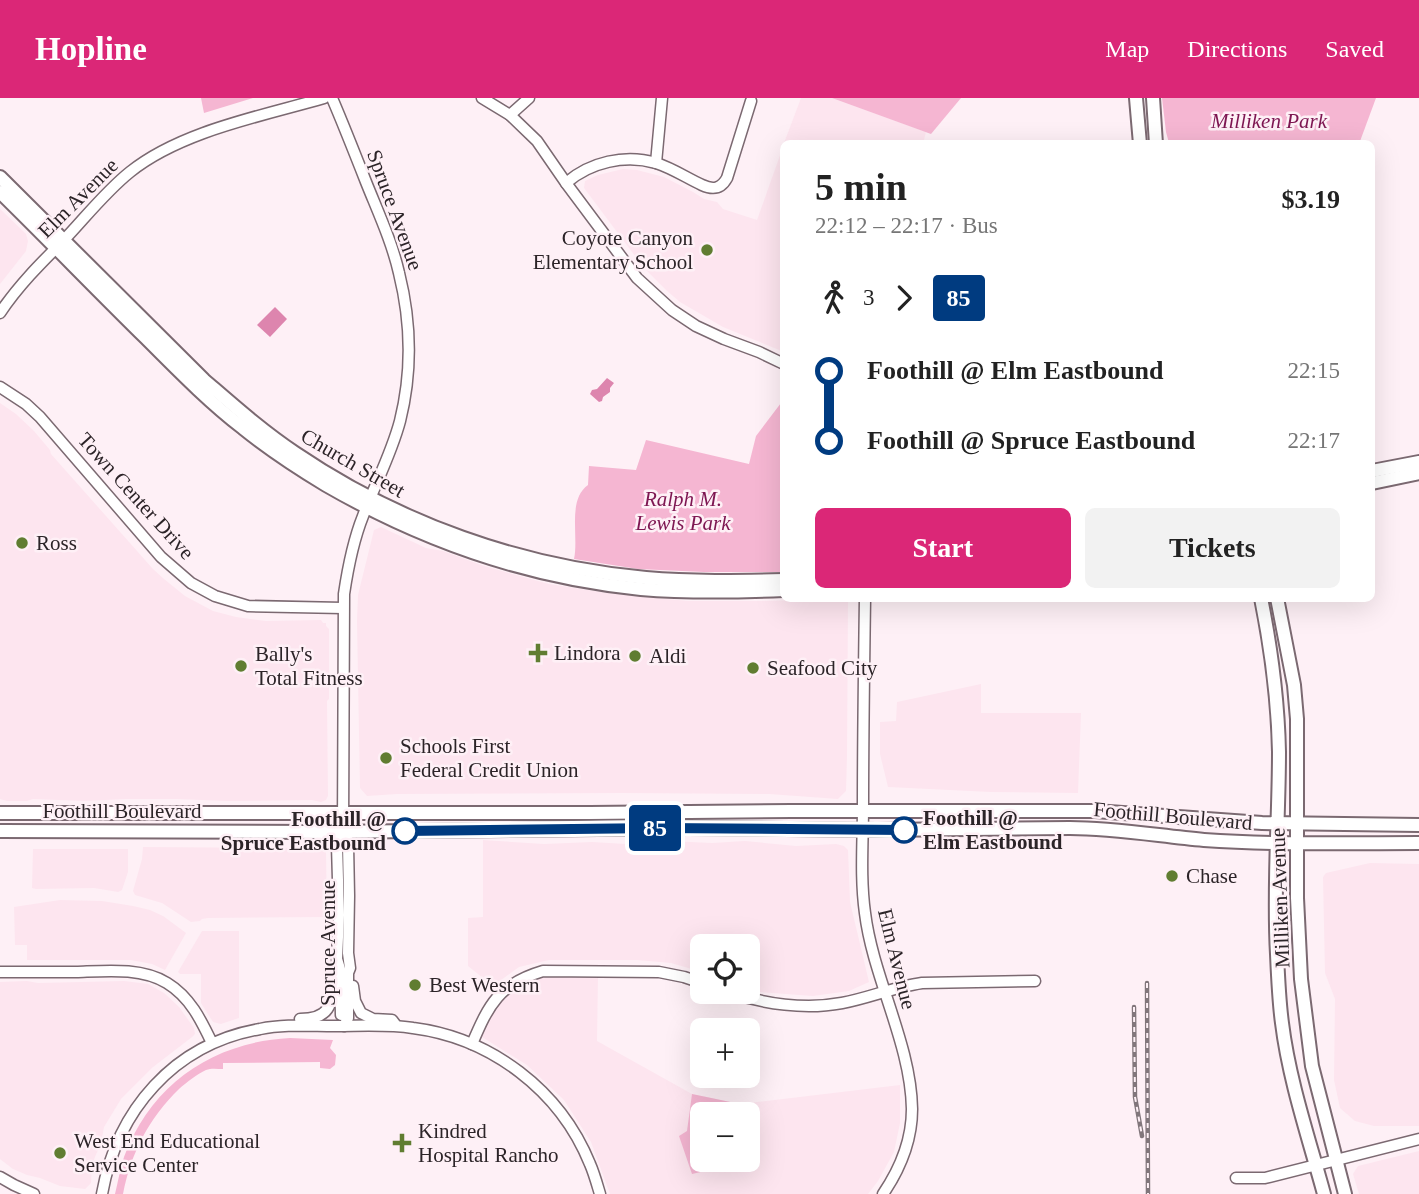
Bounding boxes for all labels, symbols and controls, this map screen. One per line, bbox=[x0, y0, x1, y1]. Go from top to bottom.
text: Hopline bbox=[35, 31, 147, 67]
text: Map bbox=[1105, 36, 1149, 62]
text: Directions bbox=[1187, 36, 1287, 62]
text: Saved bbox=[1325, 36, 1384, 62]
park label: Milliken Park bbox=[1210, 109, 1328, 133]
street label: Spruce Avenue bbox=[362, 147, 428, 273]
street label: Elm Avenue bbox=[33, 153, 123, 243]
text: 5 min bbox=[815, 166, 907, 208]
text: $3.19 bbox=[1282, 185, 1340, 214]
text: 22:12 – 22:17 · Bus bbox=[815, 213, 998, 238]
place label: Coyote Canyon Elementary School bbox=[533, 226, 693, 274]
marker: Coyote Canyon Elementary School bbox=[699, 242, 715, 258]
icon: walk bbox=[815, 279, 853, 317]
icon: forward bbox=[885, 279, 923, 317]
text: 3 bbox=[863, 285, 875, 310]
text: 85 bbox=[947, 285, 971, 311]
text: Foothill @ Elm Eastbound bbox=[867, 356, 1164, 385]
text: 22:15 bbox=[1288, 358, 1340, 383]
street label: Church Street bbox=[297, 424, 409, 502]
text: Foothill @ Spruce Eastbound bbox=[867, 426, 1195, 455]
street label: Town Center Drive bbox=[73, 428, 199, 564]
text: 22:17 bbox=[1288, 428, 1340, 453]
park label: Ralph M. Lewis Park bbox=[634, 487, 731, 535]
button: Start bbox=[815, 508, 1071, 588]
button: Tickets bbox=[1085, 508, 1340, 588]
place label: Ross bbox=[36, 531, 77, 555]
marker: Ross bbox=[14, 535, 30, 551]
place label: Lindora bbox=[554, 641, 621, 665]
place label: Bally's Total Fitness bbox=[255, 642, 363, 690]
marker: Lindora bbox=[528, 643, 548, 663]
place label: Aldi bbox=[649, 644, 687, 668]
marker: Aldi bbox=[627, 648, 643, 664]
place label: Seafood City bbox=[767, 656, 878, 680]
marker: Bally's Total Fitness bbox=[233, 658, 249, 674]
marker: Seafood City bbox=[745, 660, 761, 676]
place label: Schools First Federal Credit Union bbox=[400, 734, 579, 782]
marker: Schools First Federal Credit Union bbox=[378, 750, 394, 766]
street label: Foothill Boulevard bbox=[1093, 797, 1254, 835]
street label: Foothill Boulevard bbox=[42, 799, 202, 823]
line badge: 85 bbox=[624, 805, 686, 851]
place label: Foothill @ Elm Eastbound bbox=[923, 806, 1063, 854]
place label: Foothill @ Spruce Eastbound bbox=[221, 807, 386, 855]
text: 85 bbox=[643, 815, 667, 841]
marker: Foothill @ Elm Eastbound bbox=[891, 817, 917, 843]
marker: Foothill @ Spruce Eastbound bbox=[392, 818, 418, 844]
street label: Milliken Avenue bbox=[1266, 828, 1294, 968]
place label: Chase bbox=[1186, 864, 1237, 888]
marker: Chase bbox=[1164, 868, 1180, 884]
street label: Spruce Avenue bbox=[316, 880, 340, 1006]
street label: Elm Avenue bbox=[873, 906, 921, 1012]
map controls bbox=[690, 934, 760, 1172]
button: locate bbox=[690, 934, 760, 1004]
place label: Best Western bbox=[429, 973, 540, 997]
marker: Best Western bbox=[407, 977, 423, 993]
button: + bbox=[690, 1018, 760, 1088]
button: − bbox=[690, 1102, 760, 1172]
place label: Kindred Hospital Rancho bbox=[418, 1119, 559, 1167]
place label: West End Educational Service Center bbox=[74, 1129, 260, 1177]
marker: Kindred Hospital Rancho bbox=[392, 1133, 412, 1153]
marker: West End Educational Service Center bbox=[52, 1145, 68, 1161]

